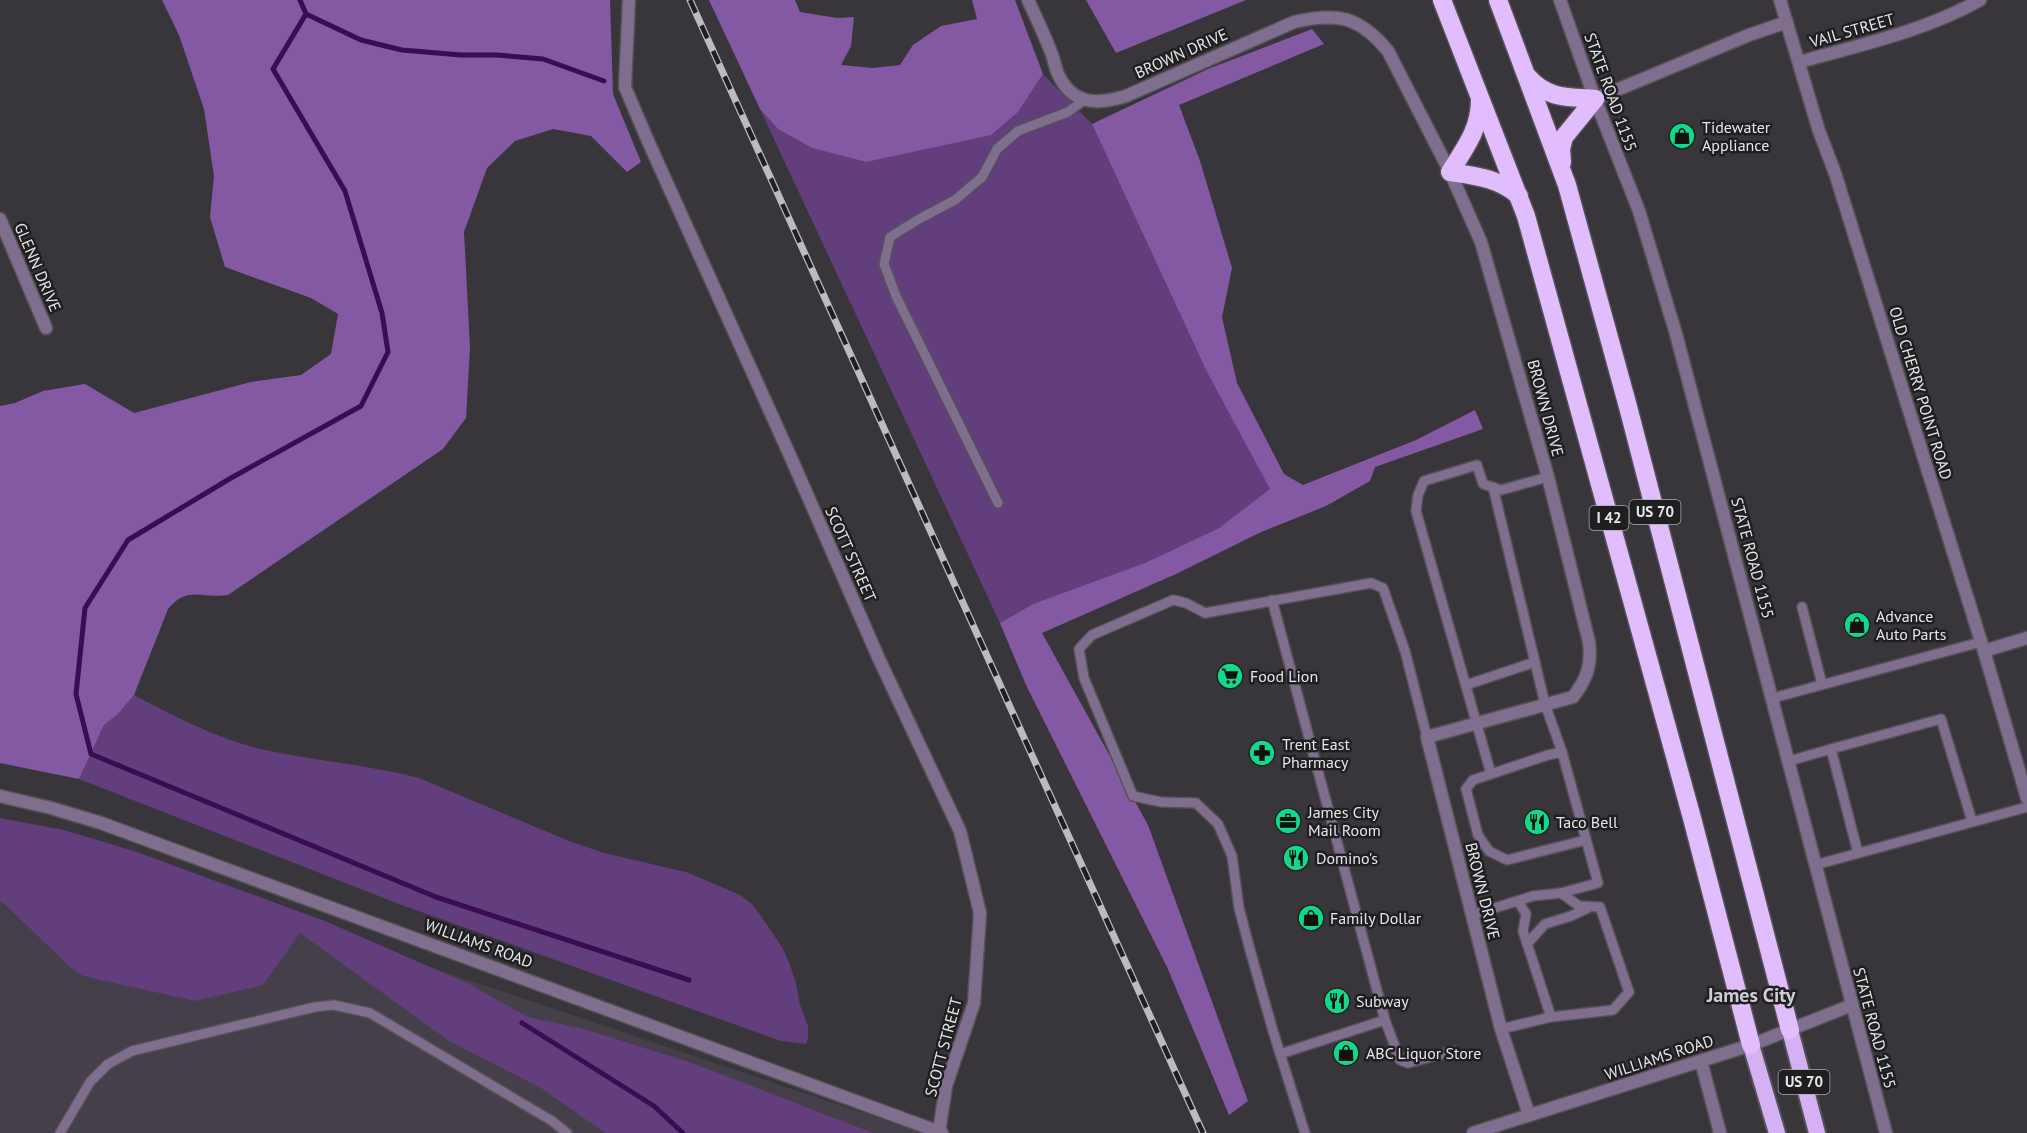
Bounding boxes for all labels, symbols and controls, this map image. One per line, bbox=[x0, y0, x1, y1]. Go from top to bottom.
street label: VAIL STREET bbox=[1806, 8, 1897, 52]
street label: BROWN DRIVE bbox=[1132, 24, 1230, 82]
street label: STATE ROAD 1155 bbox=[1580, 30, 1642, 154]
place label: Tidewater Appliance bbox=[1702, 117, 1771, 155]
shop icon: Tidewater Appliance bbox=[1667, 121, 1697, 151]
street label: GLENN DRIVE bbox=[10, 219, 66, 315]
street label: OLD CHERRY POINT ROAD bbox=[1885, 304, 1957, 482]
street label: BROWN DRIVE bbox=[1523, 357, 1569, 459]
street label: STATE ROAD 1155 bbox=[1727, 495, 1779, 621]
road number: US 70 bbox=[1630, 500, 1680, 524]
street label: SCOTT STREET bbox=[821, 503, 881, 605]
road number: I 42 bbox=[1590, 506, 1628, 530]
place label: Advance Auto Parts bbox=[1876, 606, 1947, 644]
shop icon: Advance Auto Parts bbox=[1842, 610, 1872, 640]
supermarket icon: Food Lion bbox=[1215, 661, 1245, 691]
place label: Food Lion bbox=[1250, 666, 1318, 686]
place label: Trent East Pharmacy bbox=[1282, 734, 1350, 772]
pharmacy icon: Trent East Pharmacy bbox=[1247, 738, 1277, 768]
place label: James City Mail Room bbox=[1307, 802, 1381, 840]
office icon: James City Mail Room bbox=[1273, 806, 1303, 836]
restaurant icon: Taco Bell bbox=[1522, 807, 1552, 837]
place label: Taco Bell bbox=[1556, 812, 1618, 832]
street label: BROWN DRIVE bbox=[1461, 840, 1505, 942]
restaurant icon: Domino's bbox=[1281, 843, 1311, 873]
place label: Domino's bbox=[1316, 848, 1378, 868]
shop icon: Family Dollar bbox=[1296, 903, 1326, 933]
place label: Family Dollar bbox=[1330, 908, 1422, 928]
street label: WILLIAMS ROAD bbox=[422, 914, 536, 972]
street label: STATE ROAD 1155 bbox=[1849, 965, 1901, 1091]
district label: James City bbox=[1706, 982, 1796, 1008]
restaurant icon: Subway bbox=[1322, 986, 1352, 1016]
place label: Subway bbox=[1356, 991, 1409, 1011]
street label: SCOTT STREET bbox=[920, 995, 966, 1099]
street label: WILLIAMS ROAD bbox=[1602, 1030, 1716, 1084]
shop icon: ABC Liquor Store bbox=[1331, 1038, 1361, 1068]
place label: ABC Liquor Store bbox=[1366, 1043, 1481, 1063]
road number: US 70 bbox=[1778, 1070, 1830, 1094]

